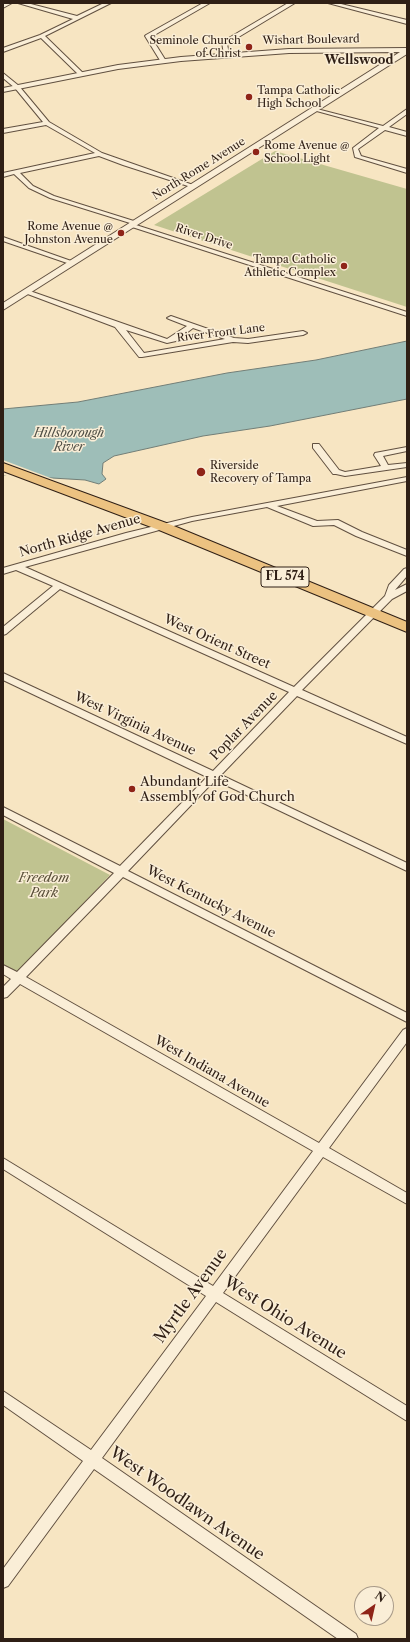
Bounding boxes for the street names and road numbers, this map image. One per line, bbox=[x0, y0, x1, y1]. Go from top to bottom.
street label: Wishart Boulevard bbox=[262, 33, 360, 47]
street label: North Rome Avenue bbox=[150, 135, 248, 203]
street label: River Drive bbox=[174, 222, 234, 252]
street label: River Front Lane bbox=[176, 321, 266, 345]
street label: North Ridge Avenue bbox=[18, 511, 142, 561]
road number: FL 574 bbox=[261, 567, 309, 587]
street label: West Orient Street bbox=[161, 612, 273, 672]
street label: Poplar Avenue bbox=[207, 688, 281, 764]
street label: West Virginia Avenue bbox=[72, 689, 198, 759]
street label: West Kentucky Avenue bbox=[144, 863, 278, 941]
street label: West Indiana Avenue bbox=[152, 1033, 272, 1111]
street label: Myrtle Avenue bbox=[150, 1245, 232, 1347]
street label: West Ohio Avenue bbox=[220, 1273, 350, 1363]
street label: West Woodlawn Avenue bbox=[106, 1443, 268, 1565]

